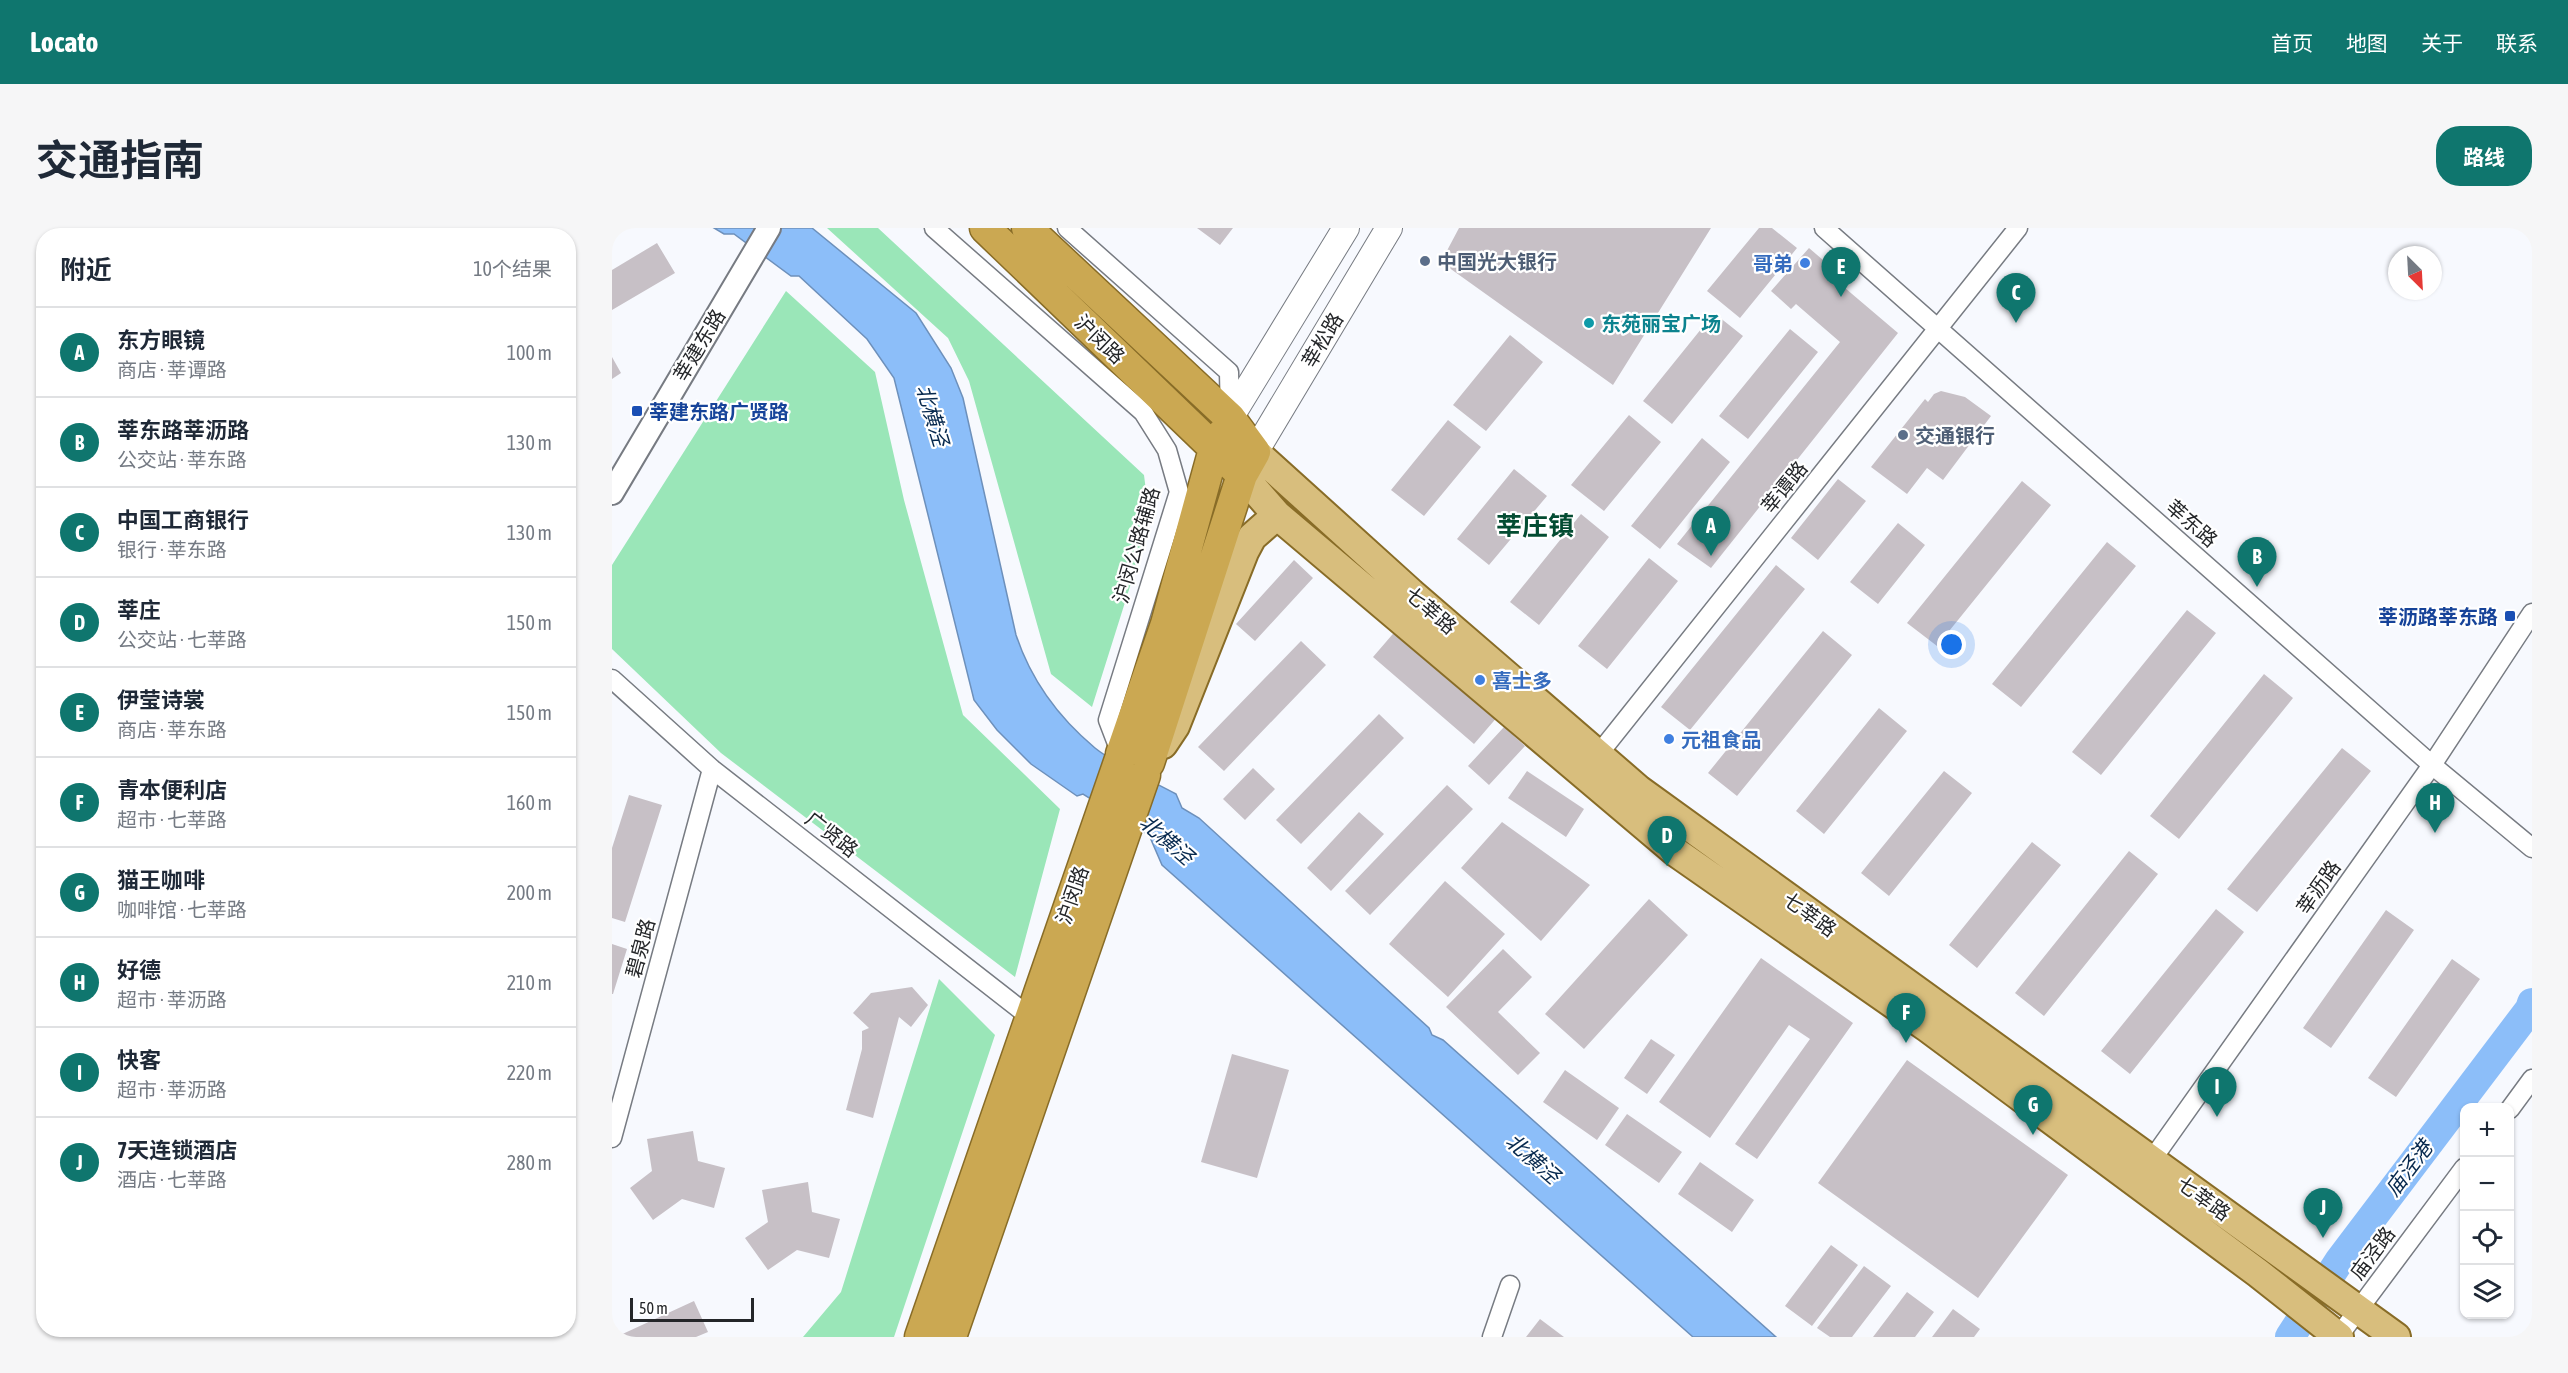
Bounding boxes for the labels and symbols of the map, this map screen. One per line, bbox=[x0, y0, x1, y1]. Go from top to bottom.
north arrow bbox=[2388, 246, 2442, 300]
pin: E bbox=[1822, 248, 1860, 297]
place label: 中国光大银行 bbox=[1437, 250, 1557, 273]
place label: 哥弟 bbox=[1753, 252, 1793, 275]
marker: 中国光大银行 bbox=[1418, 254, 1432, 268]
marker: 哥弟 bbox=[1798, 256, 1812, 270]
pin: C bbox=[1996, 274, 2036, 323]
street label: 莘建东路 bbox=[669, 305, 729, 385]
street label: 莘松路 bbox=[1297, 308, 1347, 372]
street label: 沪闵路 bbox=[1070, 310, 1130, 368]
place label: 东苑丽宝广场 bbox=[1601, 312, 1721, 335]
marker: 东苑丽宝广场 bbox=[1582, 316, 1596, 330]
water label: 北横泾 bbox=[912, 381, 954, 451]
place label: 莘建东路广贤路 bbox=[649, 400, 789, 423]
marker: 莘建东路广贤路 bbox=[630, 404, 644, 418]
place label: 交通银行 bbox=[1915, 424, 1995, 447]
marker: 交通银行 bbox=[1896, 428, 1910, 442]
street label: 莘谭路 bbox=[1756, 456, 1812, 518]
street label: 沪闵公路辅路 bbox=[1108, 484, 1164, 606]
street label: 莘东路 bbox=[2162, 495, 2222, 551]
pin: A bbox=[1692, 506, 1730, 556]
district label: 莘庄镇 bbox=[1496, 511, 1574, 541]
pin: B bbox=[2238, 538, 2276, 587]
street label: 七莘路 bbox=[1401, 582, 1461, 638]
place label: 莘沥路莘东路 bbox=[2378, 605, 2498, 628]
marker: 莘沥路莘东路 bbox=[2503, 609, 2517, 623]
your location bbox=[1937, 630, 1966, 659]
place label: 喜士多 bbox=[1492, 669, 1552, 692]
marker: 喜士多 bbox=[1473, 673, 1487, 687]
place label: 元祖食品 bbox=[1681, 728, 1761, 751]
marker: 元祖食品 bbox=[1662, 732, 1676, 746]
pin: H bbox=[2416, 784, 2454, 833]
street label: 广贤路 bbox=[801, 806, 863, 862]
water label: 北横泾 bbox=[1135, 809, 1200, 870]
pin: D bbox=[1648, 816, 1686, 866]
street label: 莘沥路 bbox=[2291, 856, 2345, 918]
street label: 沪闵路 bbox=[1051, 863, 1093, 927]
street label: 七莘路 bbox=[1779, 887, 1841, 941]
street label: 碧泉路 bbox=[621, 916, 659, 980]
pin: F bbox=[1886, 994, 1926, 1043]
pin: I bbox=[2198, 1068, 2236, 1117]
pin: G bbox=[2014, 1086, 2052, 1135]
water label: 北横泾 bbox=[1501, 1128, 1566, 1189]
water label: 庙泾港 bbox=[2379, 1133, 2438, 1200]
street label: 七莘路 bbox=[2173, 1171, 2235, 1225]
pin: J bbox=[2304, 1188, 2342, 1238]
street label: 庙泾路 bbox=[2345, 1222, 2399, 1284]
scale bar bbox=[630, 1295, 754, 1322]

